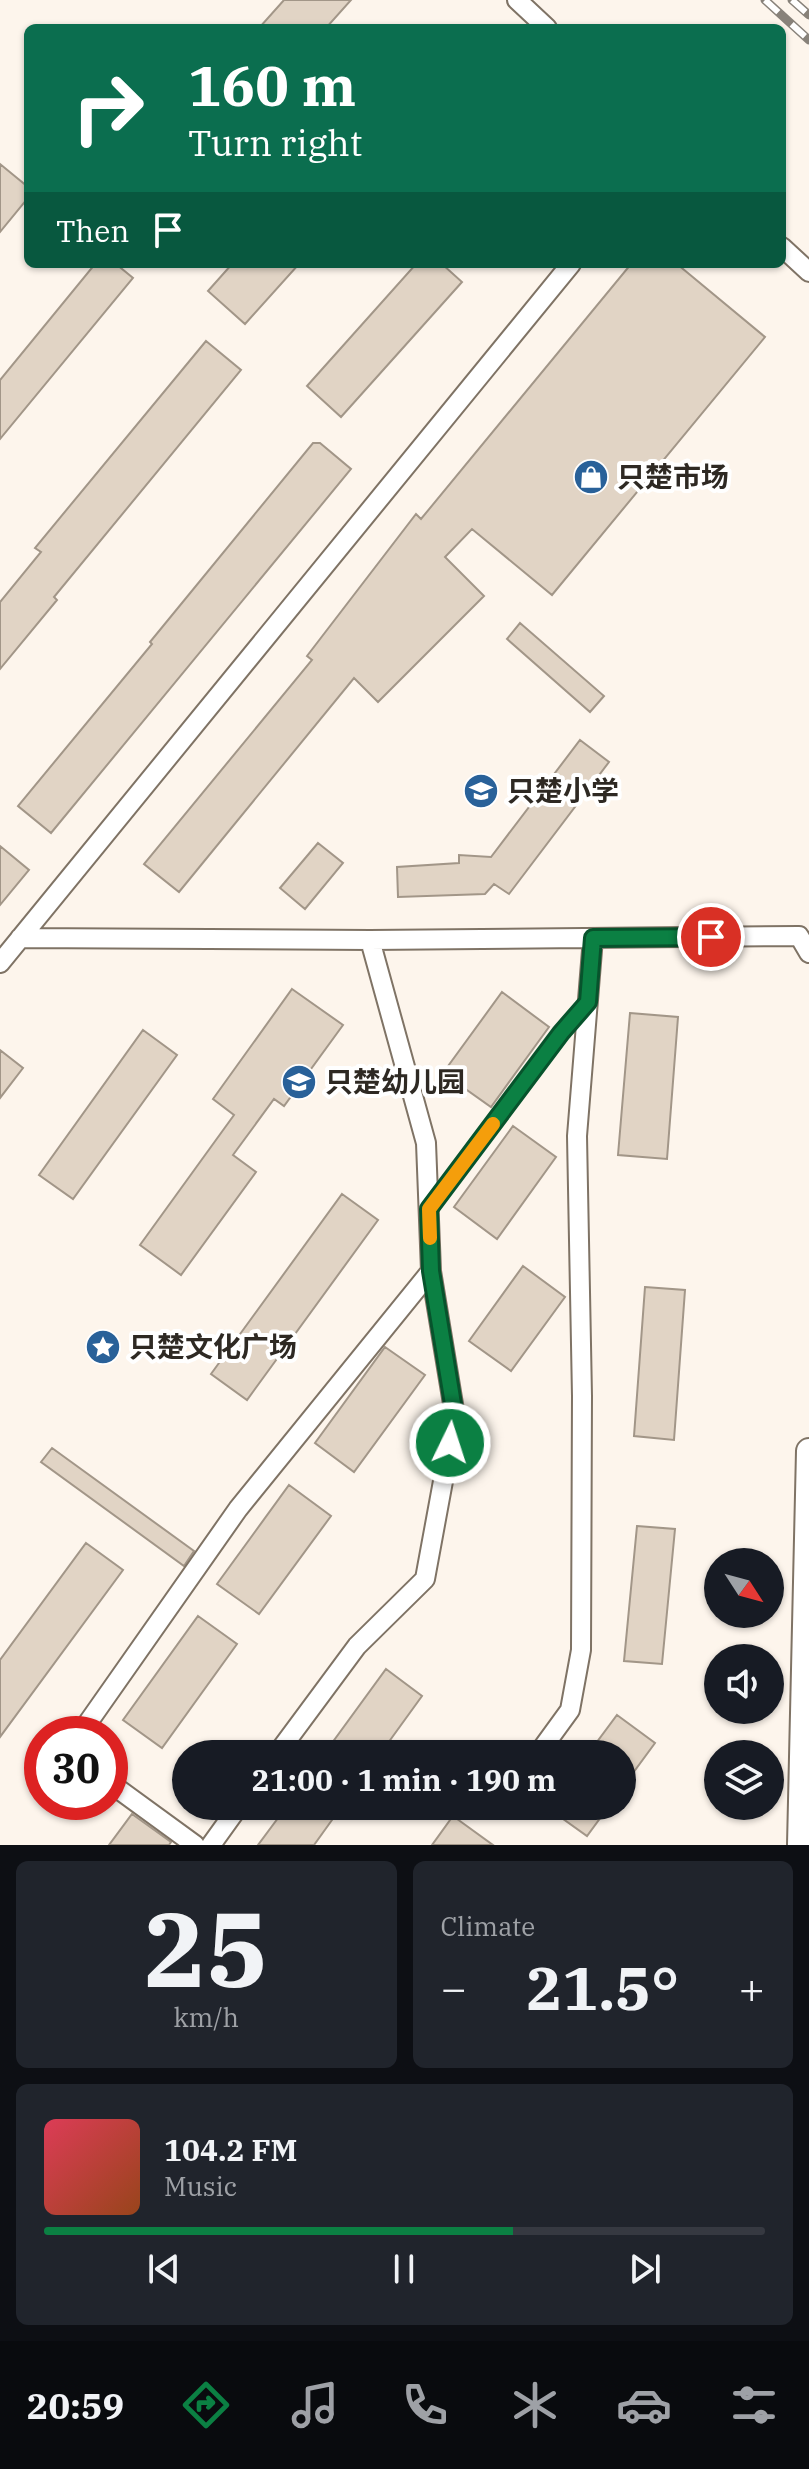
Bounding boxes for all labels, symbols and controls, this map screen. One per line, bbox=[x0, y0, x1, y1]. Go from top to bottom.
text: 160 m bbox=[188, 49, 356, 121]
icon: right bbox=[56, 56, 160, 160]
text: Turn right bbox=[188, 119, 362, 166]
icon: arrive bbox=[146, 208, 190, 252]
text: Then bbox=[56, 211, 130, 250]
shop icon: 只楚市场 bbox=[572, 458, 610, 496]
place label: 只楚市场 bbox=[617, 458, 729, 495]
school or university icon: 只楚小学 bbox=[462, 772, 500, 810]
place label: 只楚小学 bbox=[507, 772, 619, 809]
pin bbox=[677, 903, 745, 971]
icon: arrive bbox=[689, 915, 733, 959]
school or university icon: 只楚幼儿园 bbox=[280, 1063, 318, 1101]
place label: 只楚幼儿园 bbox=[325, 1063, 465, 1100]
place icon: 只楚文化广场 bbox=[84, 1328, 122, 1366]
place label: 只楚文化广场 bbox=[129, 1328, 297, 1365]
position arrow bbox=[408, 1401, 492, 1485]
north arrow bbox=[704, 1548, 784, 1628]
map controls bbox=[704, 1548, 784, 1820]
button: sound bbox=[704, 1644, 784, 1724]
speed limit sign: 30 bbox=[24, 1716, 128, 1820]
button: layers bbox=[704, 1740, 784, 1820]
text: 21:00 · 1 min · 190 m bbox=[252, 1760, 556, 1799]
text: 25 bbox=[144, 1880, 269, 2016]
text: Climate bbox=[441, 1909, 535, 1943]
text: 21.5° bbox=[526, 1948, 679, 2027]
text: − bbox=[441, 1959, 467, 2016]
text: + bbox=[739, 1959, 765, 2016]
text: km/h bbox=[173, 2000, 239, 2034]
text: 104.2 FM bbox=[164, 2130, 297, 2169]
text: Music bbox=[164, 2169, 237, 2203]
icon: previous bbox=[142, 2247, 186, 2291]
icon: pause bbox=[382, 2247, 426, 2291]
icon: next bbox=[623, 2247, 667, 2291]
icon: directions bbox=[178, 2377, 234, 2433]
icon: music bbox=[287, 2377, 343, 2433]
icon: phone bbox=[397, 2377, 453, 2433]
icon: climate bbox=[507, 2377, 563, 2433]
icon: car bbox=[616, 2377, 672, 2433]
icon: filters bbox=[726, 2377, 782, 2433]
text: 20:59 bbox=[27, 2382, 124, 2429]

